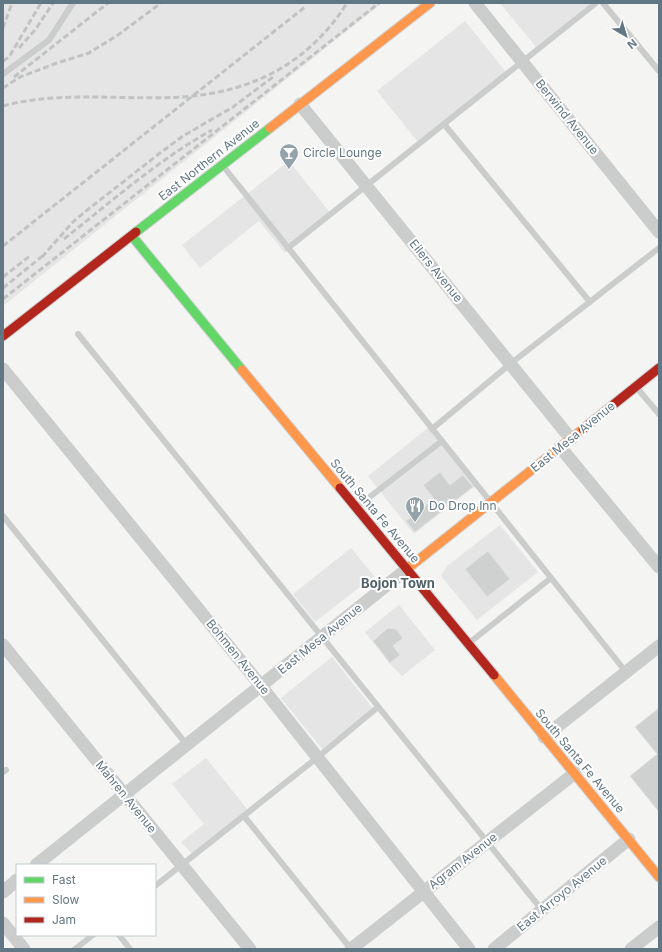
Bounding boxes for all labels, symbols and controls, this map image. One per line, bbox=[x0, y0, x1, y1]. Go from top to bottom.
north arrow bbox=[606, 16, 646, 56]
text: N bbox=[625, 36, 640, 52]
street label: Berwind Avenue bbox=[533, 76, 602, 157]
street label: East Northern Avenue bbox=[155, 116, 262, 204]
bar icon: Circle Lounge bbox=[278, 142, 300, 170]
place label: Circle Lounge bbox=[303, 145, 382, 160]
street label: Eilers Avenue bbox=[407, 236, 466, 305]
street label: East Mesa Avenue bbox=[528, 398, 618, 475]
street label: South Santa Fe Avenue bbox=[327, 456, 423, 566]
restaurant icon: Do Drop Inn bbox=[404, 495, 426, 523]
place label: Do Drop Inn bbox=[429, 498, 497, 513]
district label: Bojon Town bbox=[361, 575, 435, 591]
street label: East Mesa Avenue bbox=[275, 600, 365, 677]
street label: Bohmen Avenue bbox=[204, 616, 273, 697]
street label: South Santa Fe Avenue bbox=[532, 706, 628, 816]
street label: Mahren Avenue bbox=[93, 758, 160, 836]
street label: Agram Avenue bbox=[425, 829, 500, 892]
street label: East Arroyo Avenue bbox=[514, 853, 610, 934]
legend bbox=[16, 864, 156, 936]
text: Fast bbox=[52, 872, 76, 887]
text: Slow bbox=[52, 892, 80, 907]
text: Jam bbox=[52, 912, 76, 927]

